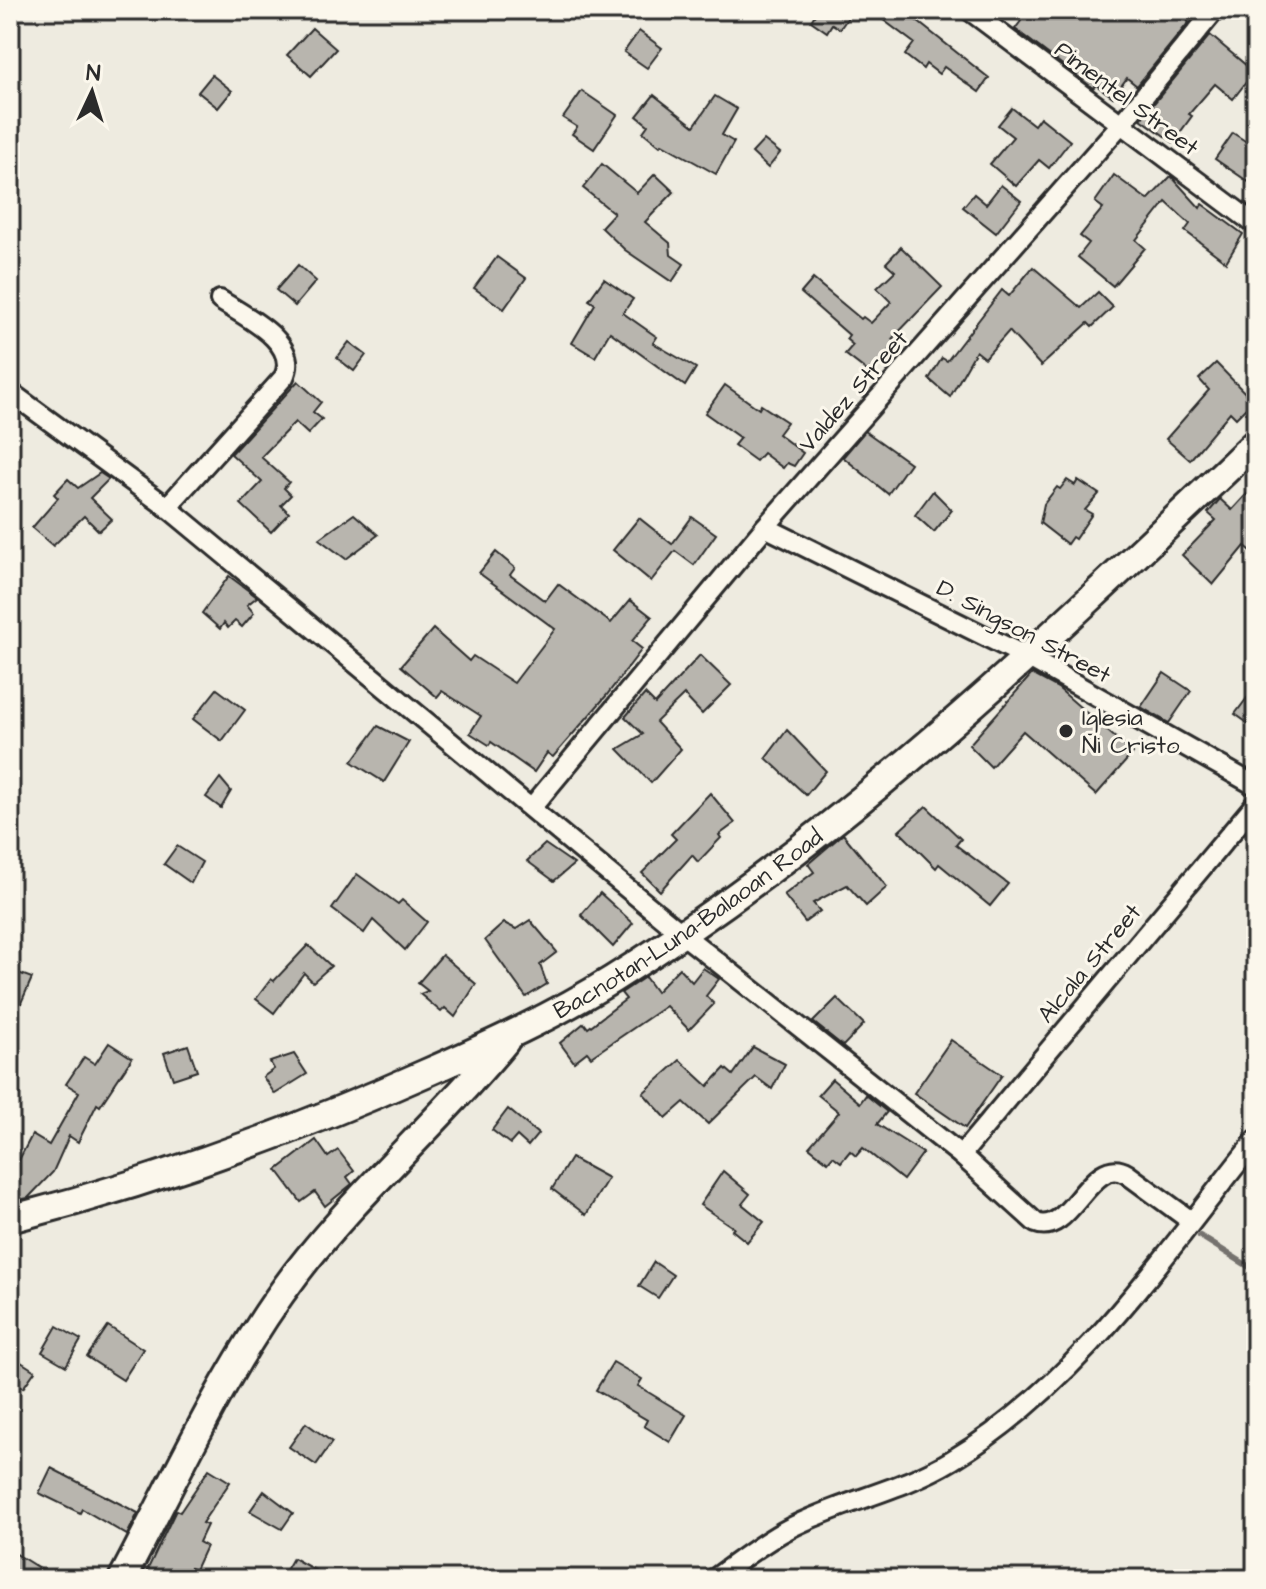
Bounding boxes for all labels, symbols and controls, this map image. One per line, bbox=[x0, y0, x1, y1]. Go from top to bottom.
street label: Pimentel Street bbox=[1047, 33, 1206, 165]
north arrow bbox=[52, 52, 132, 132]
text: N bbox=[85, 58, 101, 90]
street label: Valdez Street bbox=[791, 323, 917, 460]
street label: D. Singson Street bbox=[930, 572, 1117, 693]
place label: Iglesia Ni Cristo bbox=[1082, 701, 1180, 763]
marker: Iglesia Ni Cristo bbox=[1057, 722, 1075, 740]
street label: Bacnotan-Luna-Balaoan Road bbox=[548, 820, 830, 1028]
street label: Alcala Street bbox=[1030, 897, 1150, 1031]

